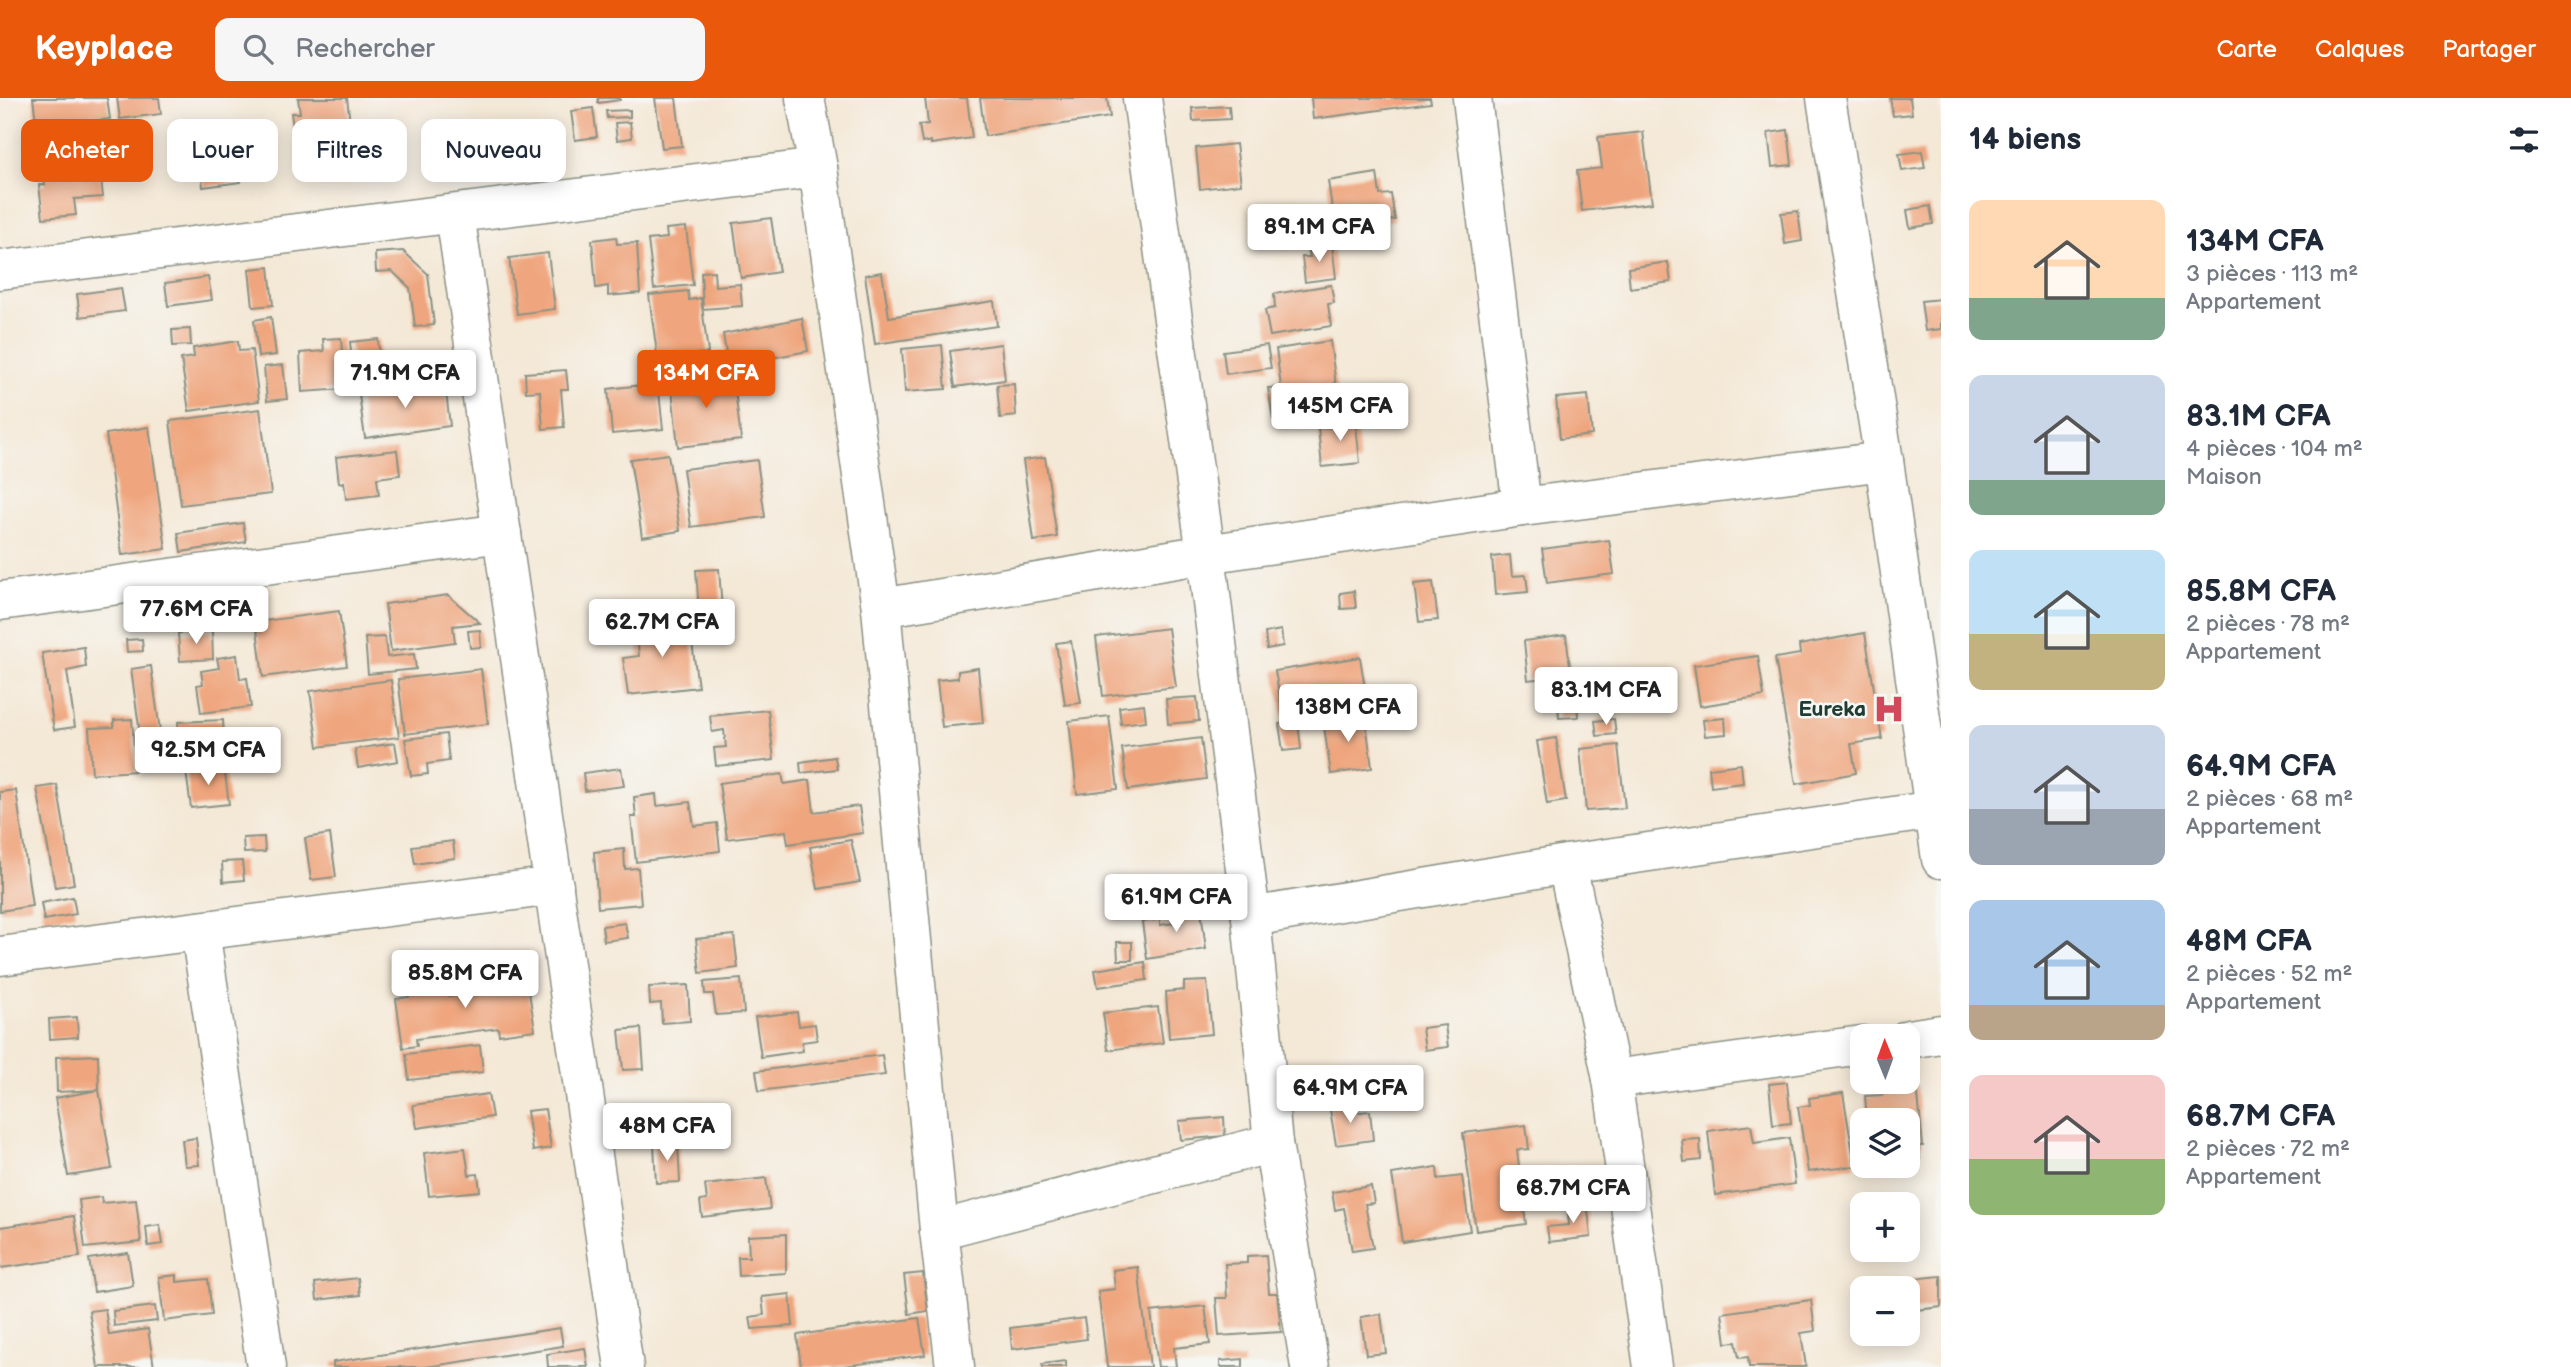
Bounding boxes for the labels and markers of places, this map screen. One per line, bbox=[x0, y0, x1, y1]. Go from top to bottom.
pin: 89.1M CFA bbox=[1239, 204, 1399, 264]
pin: 71.9M CFA bbox=[325, 350, 485, 410]
pin: 134M CFA bbox=[634, 350, 778, 410]
pin: 145M CFA bbox=[1268, 384, 1412, 443]
pin: 77.6M CFA bbox=[116, 587, 276, 646]
pin: 62.7M CFA bbox=[582, 600, 742, 659]
pin: 83.1M CFA bbox=[1526, 668, 1686, 727]
pin: 138M CFA bbox=[1276, 684, 1420, 744]
hospital icon: Eureka bbox=[1872, 692, 1906, 726]
place label: Eureka bbox=[1798, 697, 1866, 722]
pin: 92.5M CFA bbox=[128, 728, 288, 787]
pin: 61.9M CFA bbox=[1096, 874, 1256, 934]
pin: 85.8M CFA bbox=[385, 950, 545, 1010]
pin: 64.9M CFA bbox=[1270, 1066, 1430, 1125]
pin: 48M CFA bbox=[602, 1104, 732, 1163]
pin: 68.7M CFA bbox=[1493, 1166, 1653, 1225]

